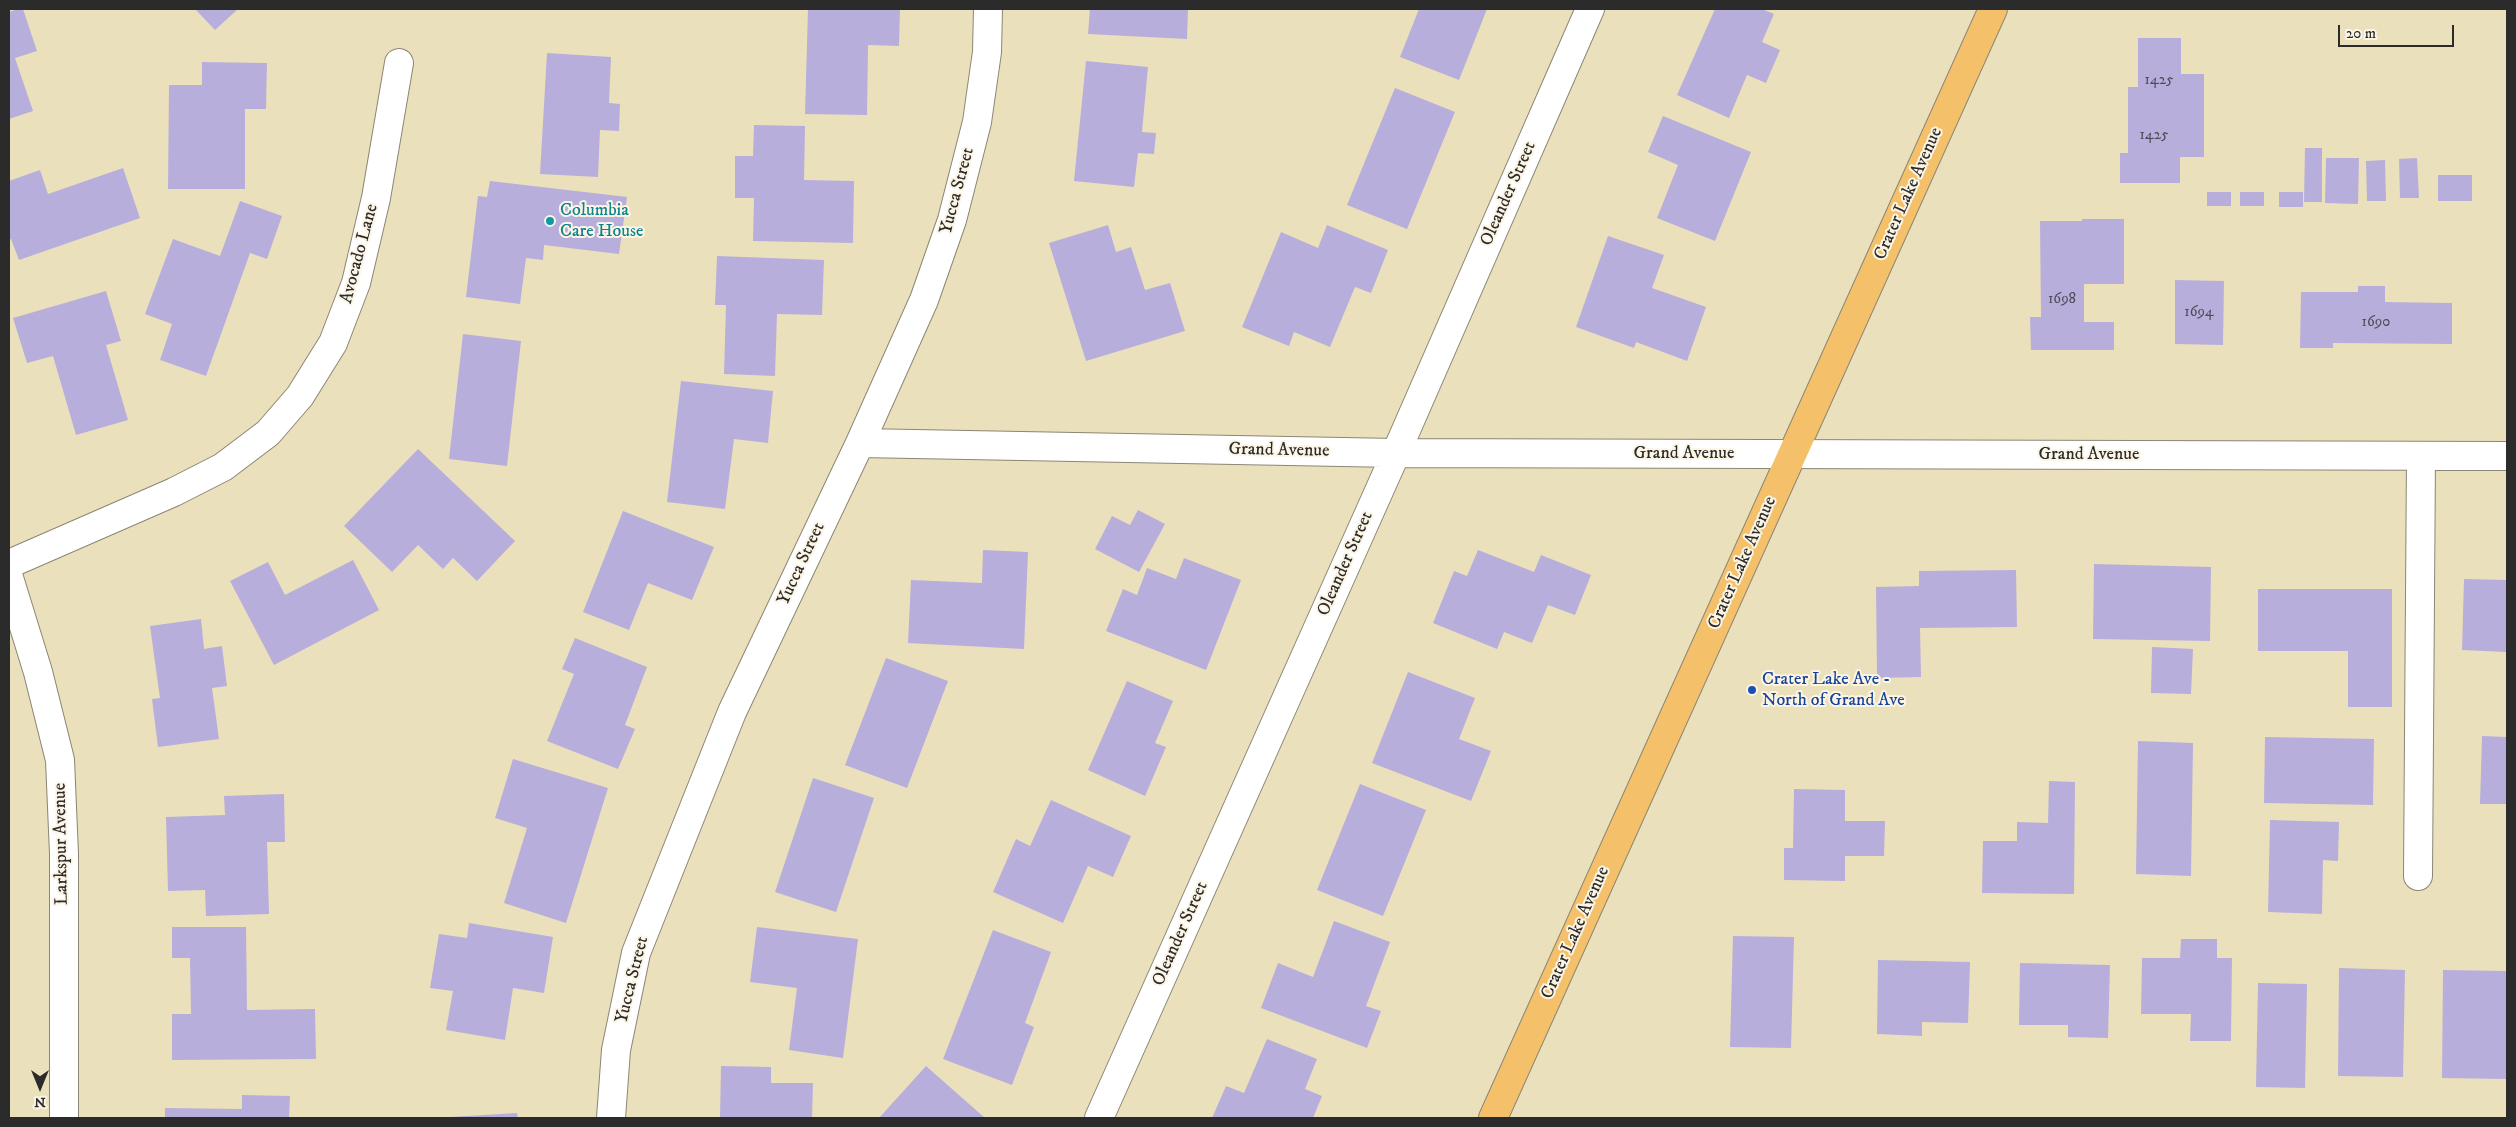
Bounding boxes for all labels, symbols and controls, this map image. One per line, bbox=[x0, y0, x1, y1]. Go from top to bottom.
scale bar bbox=[2341, 15, 2457, 47]
text: 20 m bbox=[2346, 24, 2376, 43]
house number: 1425 bbox=[2145, 72, 2173, 90]
street label: Crater Lake Avenue bbox=[1870, 124, 1948, 264]
house number: 1425 bbox=[2140, 127, 2168, 145]
street label: Oleander Street bbox=[1476, 138, 1542, 250]
street label: Yucca Street bbox=[936, 145, 980, 237]
place label: Columbia Care House bbox=[560, 200, 643, 242]
street label: Avocado Lane bbox=[336, 202, 384, 306]
marker: Columbia Care House bbox=[544, 215, 556, 227]
house number: 1698 bbox=[2048, 291, 2076, 309]
house number: 1694 bbox=[2184, 304, 2214, 322]
house number: 1690 bbox=[2362, 314, 2390, 332]
street label: Grand Avenue bbox=[1228, 439, 1330, 463]
street label: Grand Avenue bbox=[1633, 443, 1735, 465]
street label: Grand Avenue bbox=[2038, 444, 2140, 466]
street label: Crater Lake Avenue bbox=[1704, 493, 1782, 633]
street label: Oleander Street bbox=[1313, 508, 1379, 620]
street label: Yucca Street bbox=[774, 519, 830, 609]
place label: Crater Lake Ave - North of Grand Ave bbox=[1762, 669, 1905, 712]
marker: Crater Lake Ave - North of Grand Ave bbox=[1746, 684, 1758, 696]
street label: Larkspur Avenue bbox=[50, 783, 74, 905]
street label: Crater Lake Avenue bbox=[1537, 863, 1615, 1003]
street label: Oleander Street bbox=[1148, 878, 1214, 990]
street label: Yucca Street bbox=[612, 934, 654, 1026]
north arrow bbox=[15, 1062, 65, 1112]
text: N bbox=[34, 1093, 46, 1111]

